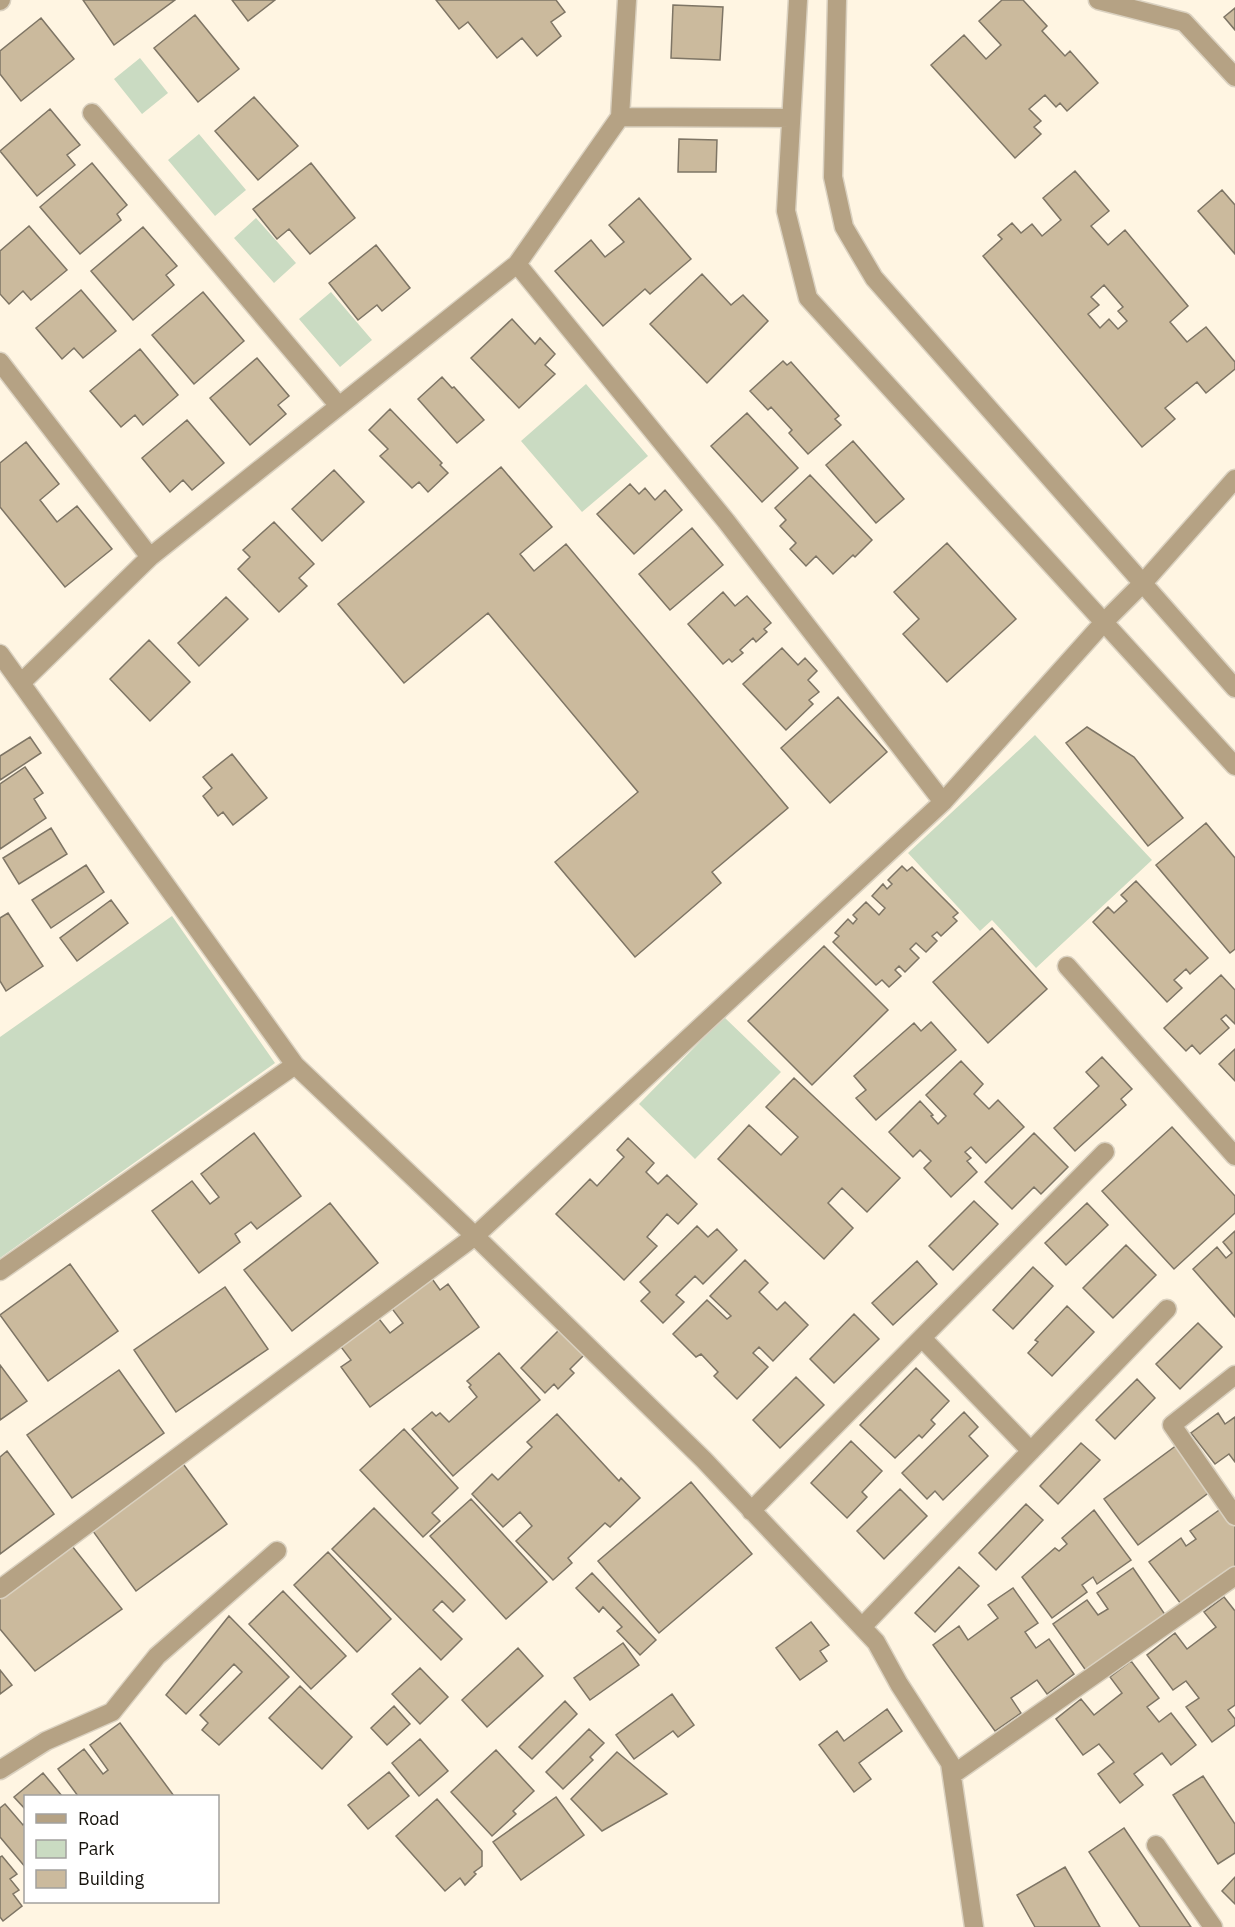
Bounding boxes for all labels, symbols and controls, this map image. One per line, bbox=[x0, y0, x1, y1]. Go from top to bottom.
legend bbox=[24, 1795, 219, 1903]
text: Road bbox=[78, 1807, 119, 1830]
text: Park bbox=[78, 1837, 115, 1860]
text: Building bbox=[78, 1867, 145, 1890]

